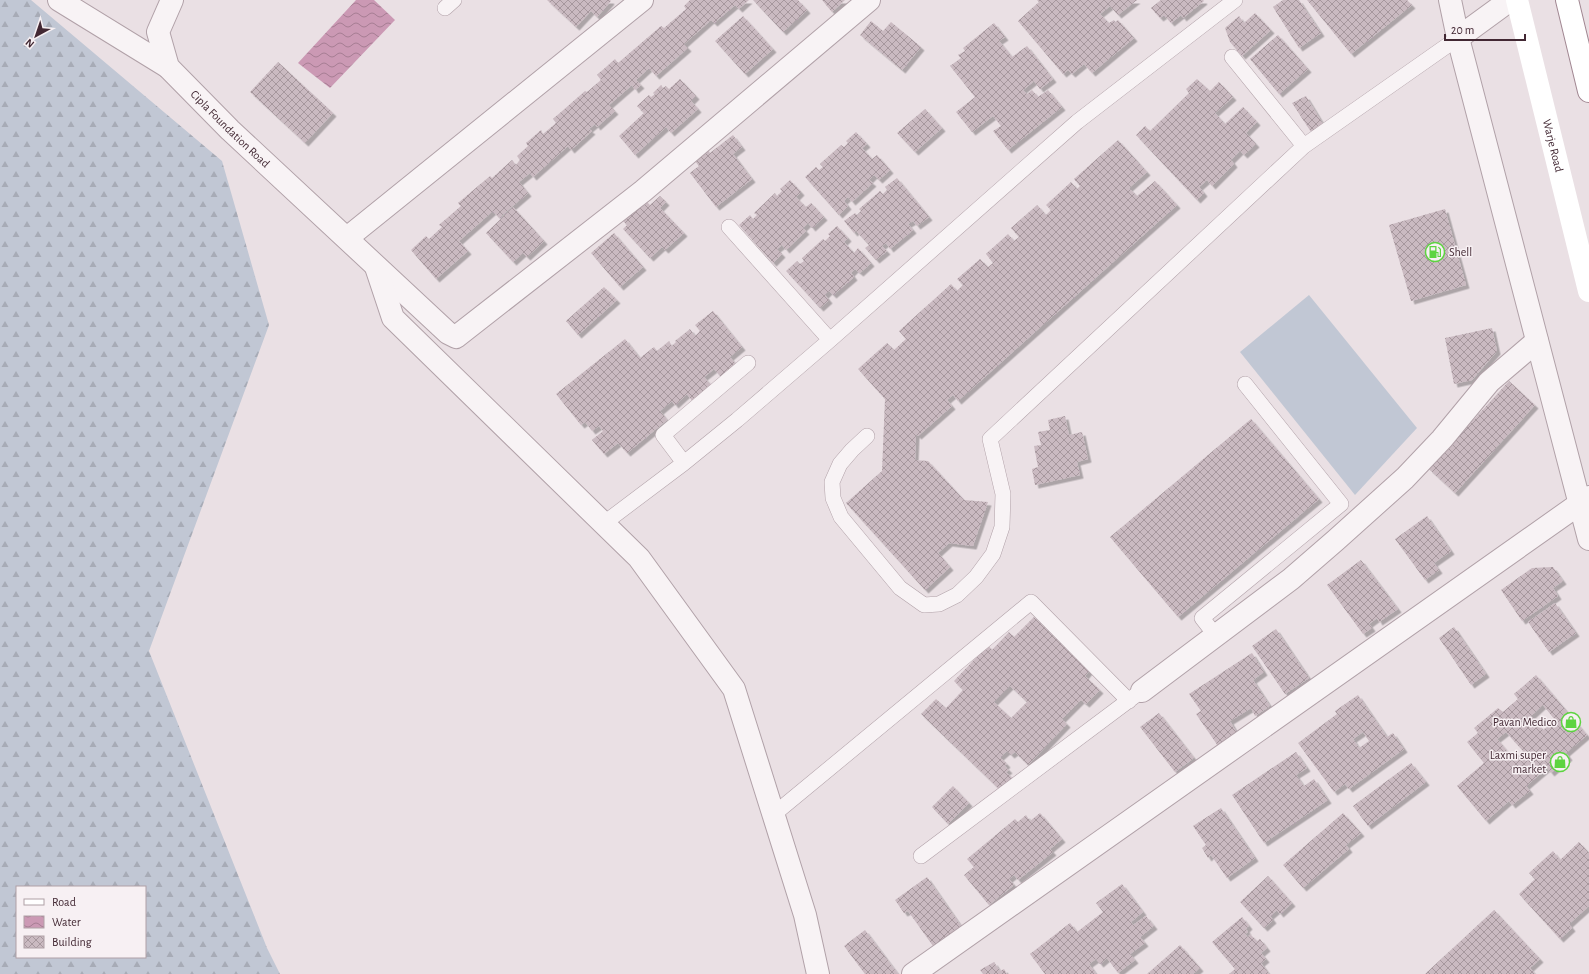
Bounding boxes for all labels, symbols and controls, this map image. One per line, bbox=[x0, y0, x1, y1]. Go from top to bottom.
north arrow bbox=[16, 16, 56, 56]
scale bar bbox=[1445, 16, 1525, 42]
text: 20 m bbox=[1451, 24, 1474, 36]
text: N bbox=[23, 37, 36, 50]
street label: Cipla Foundation Road bbox=[188, 88, 272, 170]
street label: Warje Road bbox=[1541, 118, 1565, 173]
fuel station icon: Shell bbox=[1424, 241, 1446, 263]
place label: Shell bbox=[1449, 246, 1472, 258]
shop icon: Pavan Medico bbox=[1560, 711, 1582, 733]
place label: Pavan Medico bbox=[1493, 716, 1557, 728]
place label: Laxmi super market bbox=[1490, 749, 1546, 775]
shop icon: Laxmi super market bbox=[1549, 751, 1571, 773]
legend bbox=[16, 886, 146, 958]
text: Road bbox=[52, 896, 76, 908]
text: Water bbox=[52, 916, 81, 928]
text: Building bbox=[52, 936, 92, 948]

